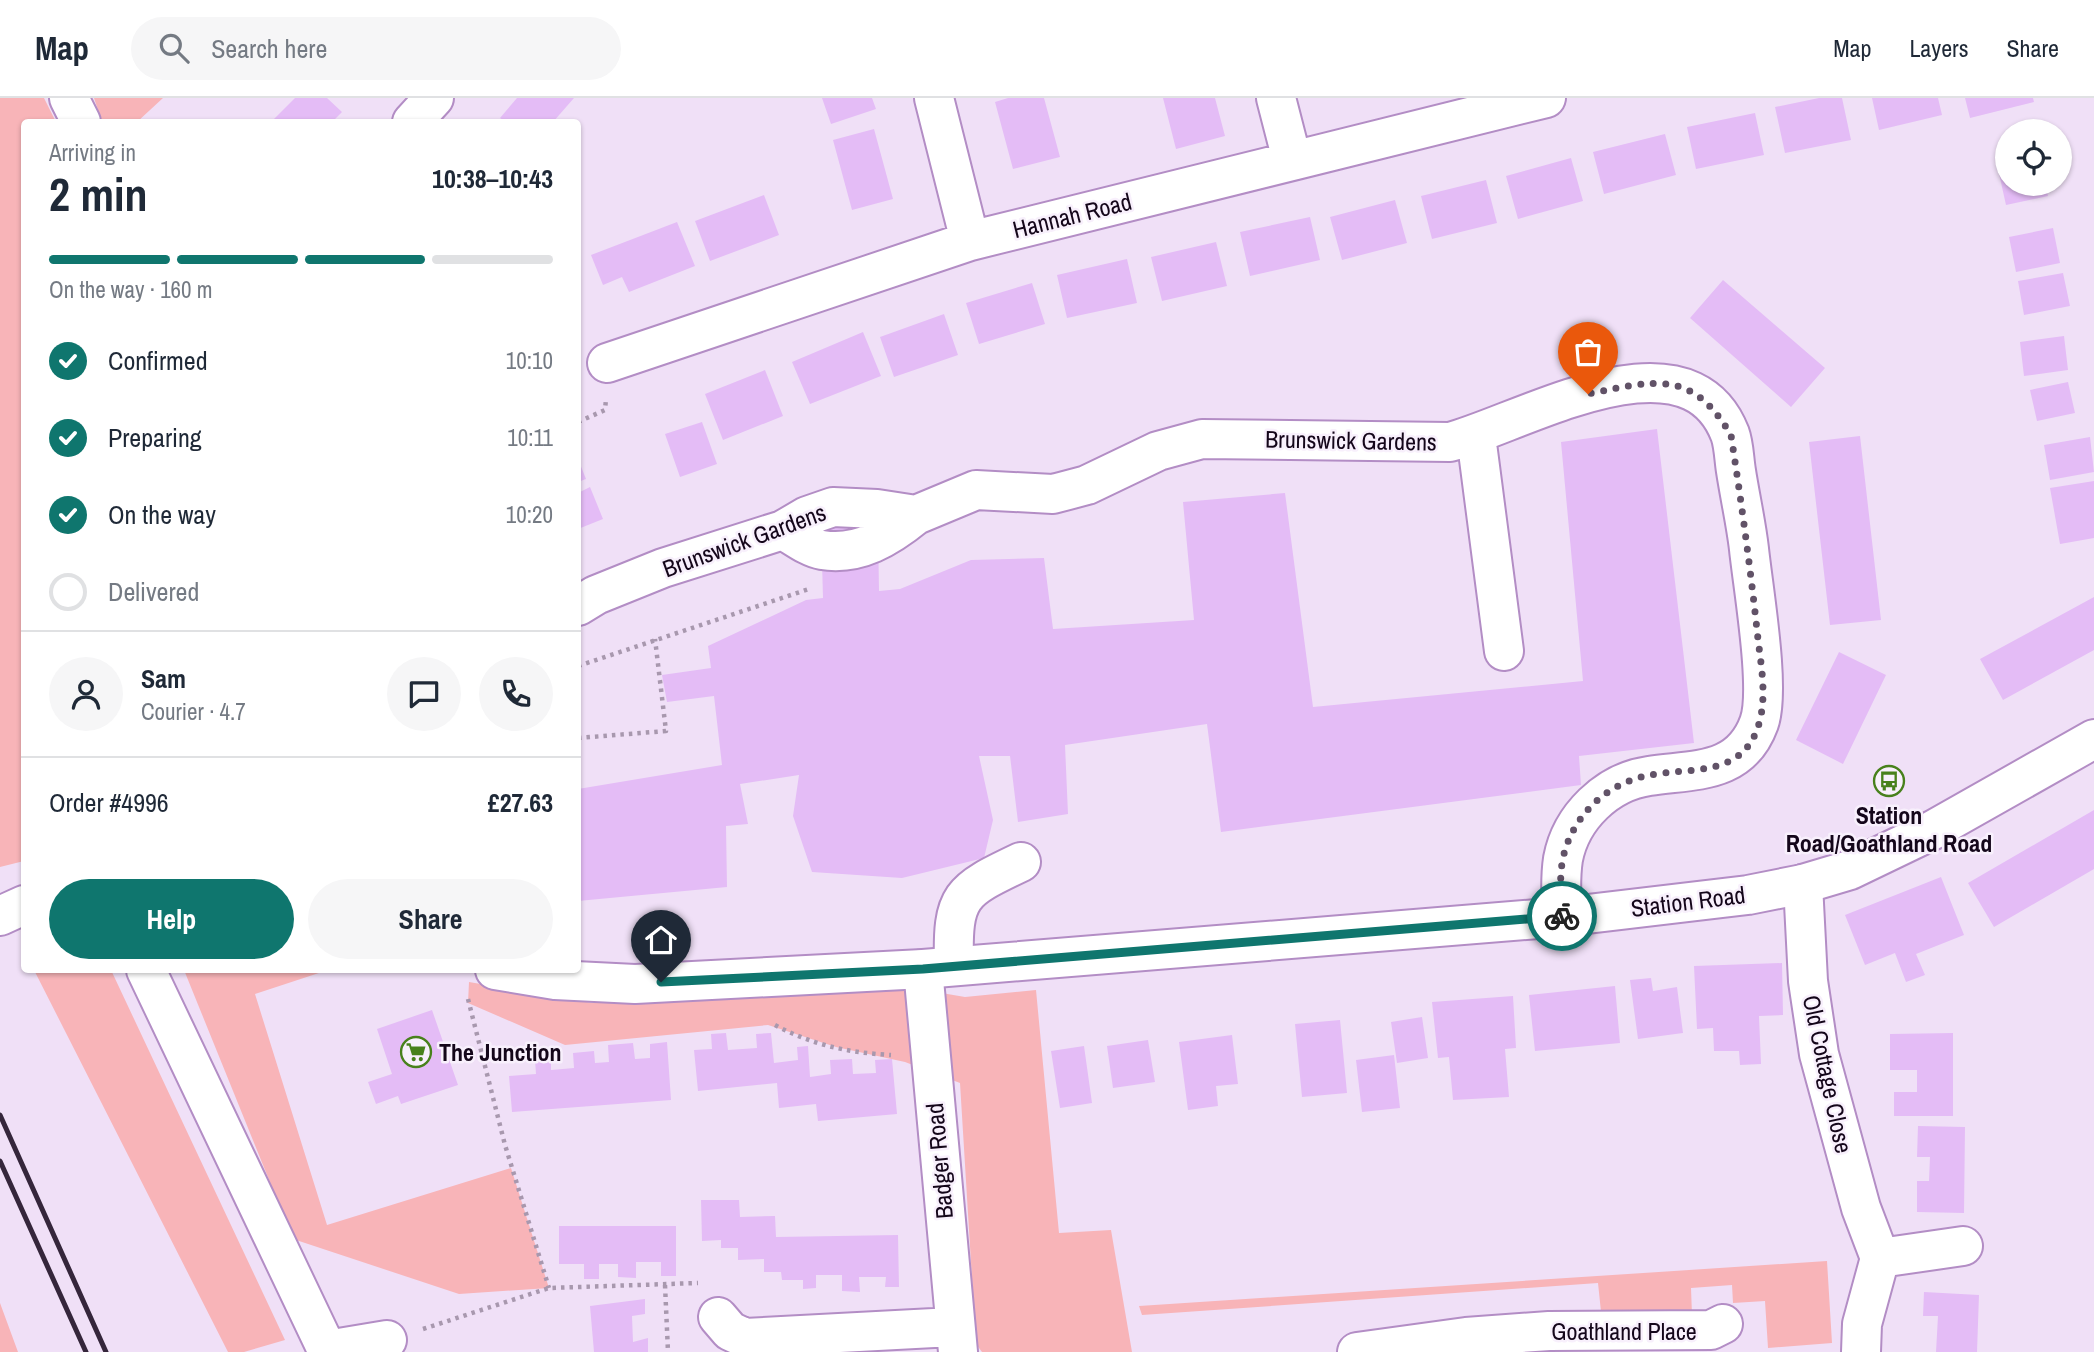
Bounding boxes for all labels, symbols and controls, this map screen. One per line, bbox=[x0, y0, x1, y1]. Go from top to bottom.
search box bbox=[131, 17, 621, 80]
text: Map bbox=[35, 26, 89, 70]
icon: search bbox=[155, 29, 193, 67]
text: Search here bbox=[211, 31, 327, 66]
text: Map bbox=[1833, 32, 1871, 64]
text: Layers bbox=[1909, 32, 1968, 64]
text: Share bbox=[2006, 32, 2059, 64]
map controls bbox=[1995, 119, 2072, 196]
button: locate bbox=[1995, 119, 2072, 196]
text: Arriving in bbox=[49, 137, 136, 168]
text: 10:38–10:43 bbox=[432, 161, 553, 196]
text: 2 min bbox=[49, 163, 148, 225]
street label: Hannah Road bbox=[1009, 185, 1135, 245]
text: On the way · 160 m bbox=[49, 274, 213, 305]
pin bbox=[1558, 322, 1618, 394]
icon: bag bbox=[1569, 333, 1607, 371]
icon: check bbox=[49, 342, 87, 380]
text: Confirmed bbox=[108, 343, 208, 378]
text: 10:10 bbox=[506, 345, 553, 376]
icon: check bbox=[49, 419, 87, 457]
text: Preparing bbox=[108, 420, 202, 455]
text: 10:11 bbox=[507, 422, 553, 453]
street label: Brunswick Gardens bbox=[1265, 423, 1437, 457]
icon: check bbox=[49, 496, 87, 534]
street label: Brunswick Gardens bbox=[658, 496, 830, 584]
text: On the way bbox=[108, 497, 216, 532]
text: 10:20 bbox=[506, 499, 553, 530]
text: Delivered bbox=[108, 574, 199, 609]
button: person bbox=[49, 657, 123, 731]
button: chat bbox=[387, 657, 461, 731]
button: phone bbox=[479, 657, 553, 731]
text: Sam bbox=[141, 661, 186, 696]
text: Courier · 4.7 bbox=[141, 696, 246, 727]
bus stop icon: Station Road/Goathland Road bbox=[1872, 764, 1906, 798]
text: Order #4996 bbox=[49, 785, 169, 820]
text: £27.63 bbox=[488, 785, 553, 820]
place label: Station Road/Goathland Road bbox=[1786, 799, 1992, 859]
street label: Station Road bbox=[1629, 878, 1747, 924]
button: Help bbox=[49, 879, 294, 959]
button: Share bbox=[308, 879, 553, 959]
courier bbox=[1527, 881, 1597, 951]
icon: bike bbox=[1543, 897, 1581, 935]
pin bbox=[631, 910, 691, 982]
icon: home bbox=[642, 921, 680, 959]
street label: Old Cottage Close bbox=[1796, 992, 1860, 1156]
supermarket icon: The Junction bbox=[399, 1035, 433, 1069]
place label: The Junction bbox=[439, 1036, 561, 1068]
street label: Badger Road bbox=[918, 1102, 960, 1220]
street label: Goathland Place bbox=[1551, 1315, 1697, 1347]

